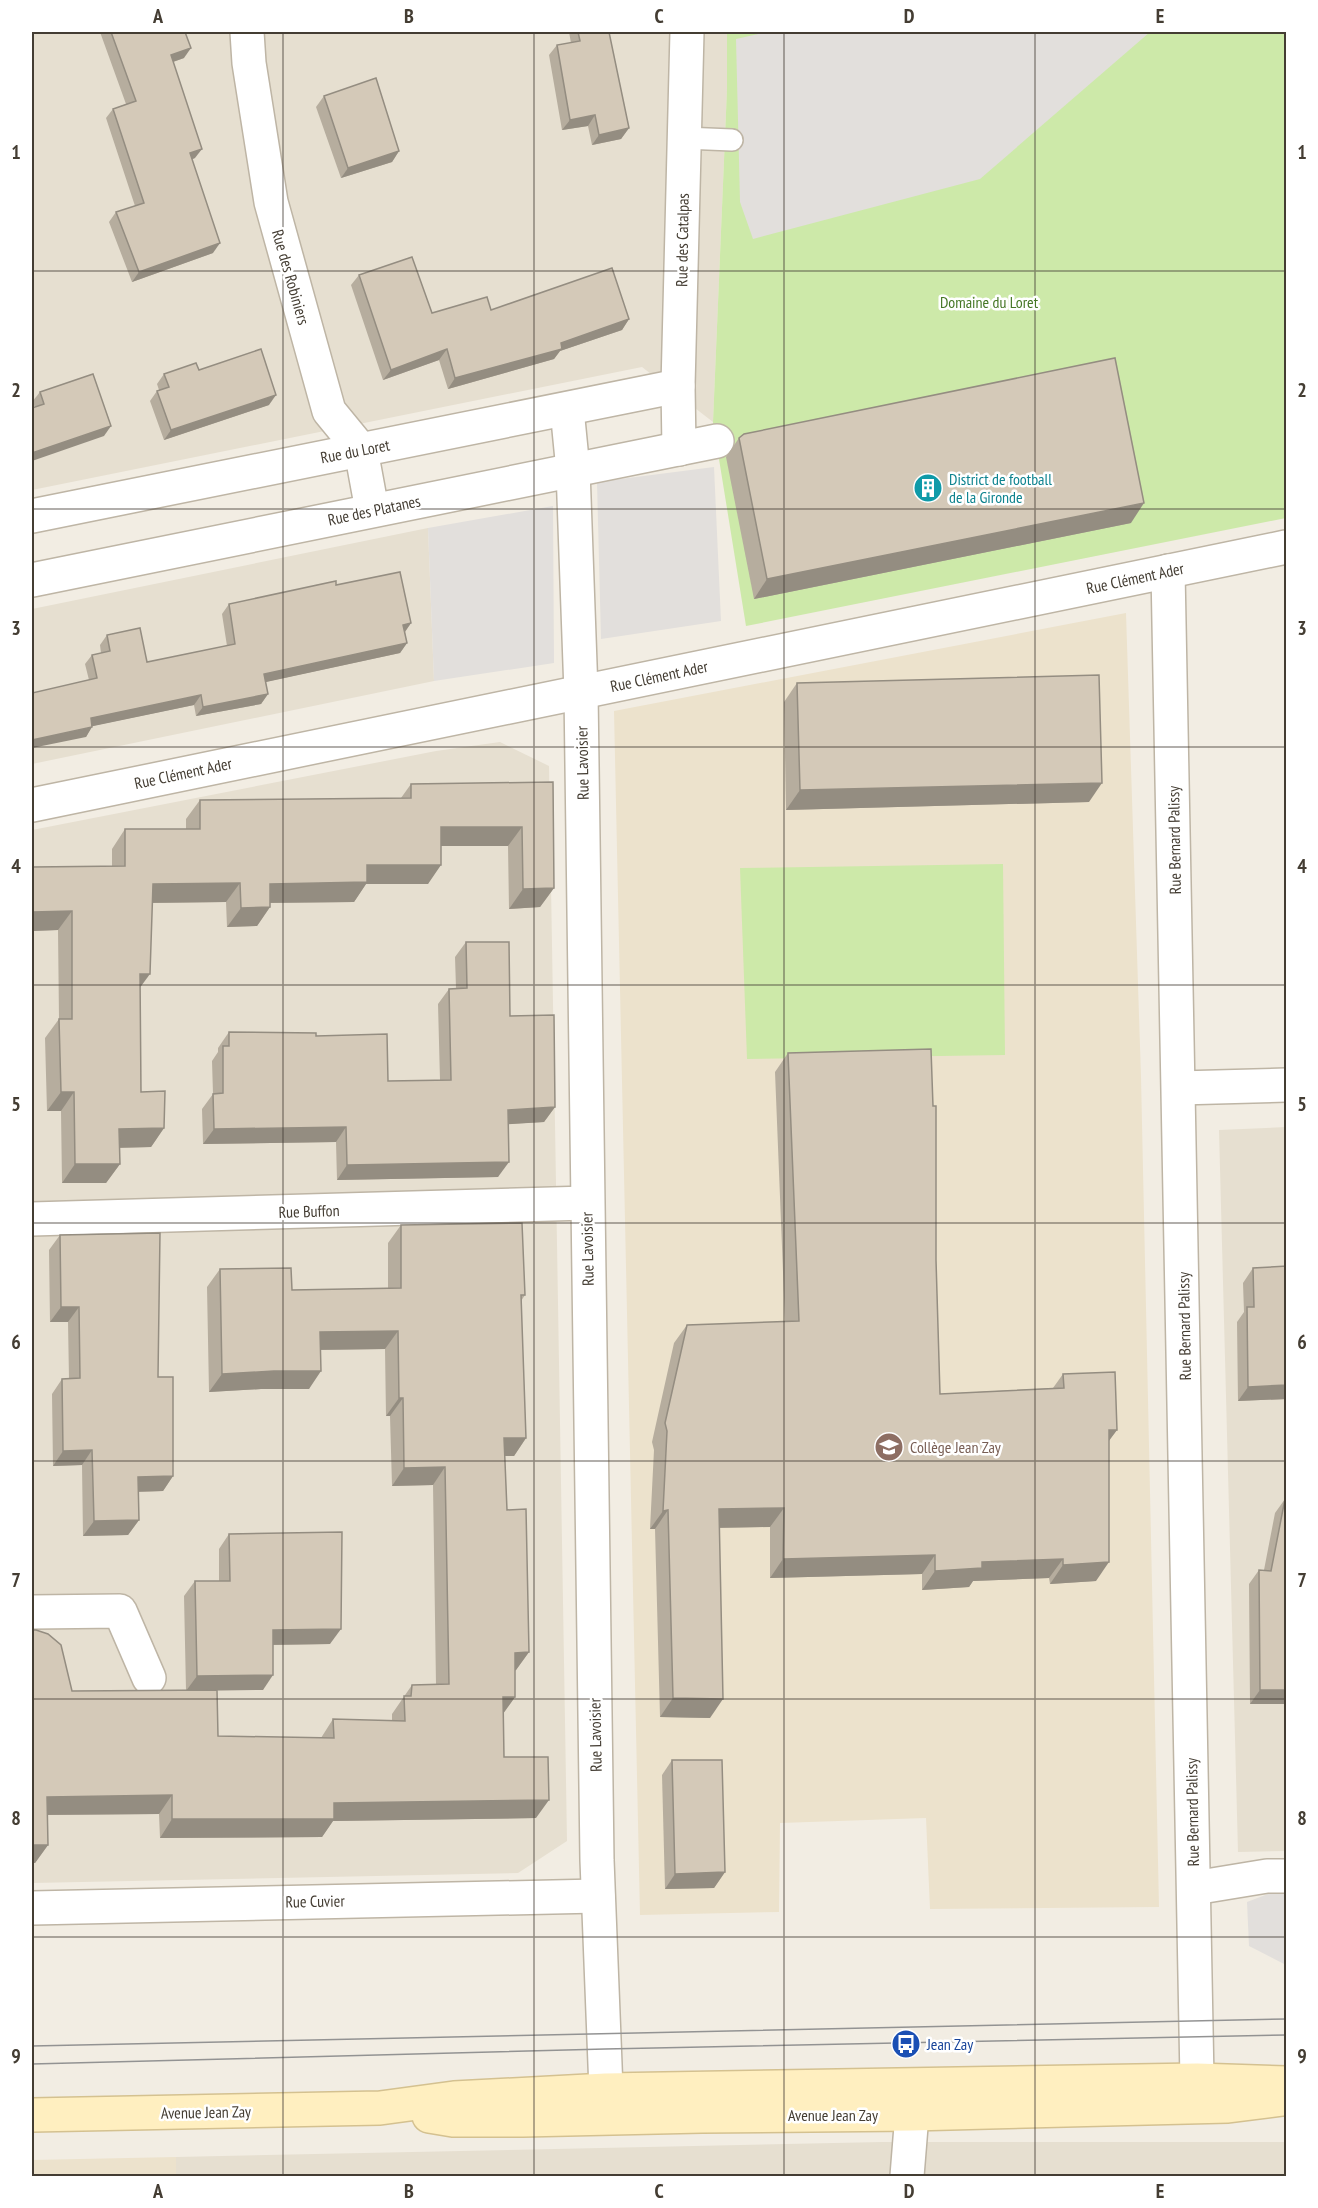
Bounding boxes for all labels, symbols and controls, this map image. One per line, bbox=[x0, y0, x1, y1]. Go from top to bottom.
text: A bbox=[152, 3, 164, 29]
text: B bbox=[404, 3, 414, 29]
text: C bbox=[654, 3, 664, 29]
text: D bbox=[904, 3, 915, 29]
text: E bbox=[1156, 3, 1164, 29]
text: 1 bbox=[11, 139, 21, 165]
text: 1 bbox=[1297, 139, 1307, 165]
street label: Rue des Catalpas bbox=[671, 193, 693, 287]
street label: Rue des Robiniers bbox=[268, 227, 314, 327]
park label: Domaine du Loret bbox=[940, 292, 1039, 312]
text: 2 bbox=[11, 377, 21, 403]
text: 2 bbox=[1297, 377, 1307, 403]
street label: Rue du Loret bbox=[319, 434, 392, 468]
place label: District de football de la Gironde bbox=[949, 469, 1052, 507]
building icon: District de football de la Gironde bbox=[912, 472, 944, 504]
street label: Rue des Platanes bbox=[326, 490, 422, 530]
street label: Rue Clément Ader bbox=[1084, 558, 1186, 598]
text: 3 bbox=[11, 615, 21, 641]
text: 3 bbox=[1297, 615, 1307, 641]
street label: Rue Clément Ader bbox=[608, 656, 710, 696]
street label: Rue Lavoisier bbox=[571, 725, 593, 800]
street label: Rue Clément Ader bbox=[132, 753, 234, 793]
street label: Rue Bernard Palissy bbox=[1163, 786, 1185, 894]
text: 4 bbox=[11, 853, 21, 879]
text: 4 bbox=[1297, 853, 1307, 879]
text: 5 bbox=[11, 1091, 21, 1117]
text: 5 bbox=[1297, 1091, 1307, 1117]
street label: Rue Buffon bbox=[278, 1200, 340, 1222]
street label: Rue Lavoisier bbox=[576, 1211, 598, 1286]
street label: Rue Bernard Palissy bbox=[1173, 1272, 1195, 1380]
text: 6 bbox=[11, 1329, 21, 1355]
text: 6 bbox=[1297, 1329, 1307, 1355]
school or university icon: Collège Jean Zay bbox=[873, 1431, 905, 1463]
place label: Collège Jean Zay bbox=[910, 1437, 1001, 1457]
text: 7 bbox=[11, 1567, 21, 1593]
text: 7 bbox=[1297, 1567, 1307, 1593]
street label: Rue Lavoisier bbox=[584, 1697, 606, 1772]
street label: Rue Bernard Palissy bbox=[1181, 1758, 1203, 1866]
text: 8 bbox=[11, 1805, 21, 1831]
text: 8 bbox=[1297, 1805, 1307, 1831]
street label: Rue Cuvier bbox=[285, 1890, 345, 1912]
bus stop icon: Jean Zay bbox=[890, 2028, 922, 2060]
place label: Jean Zay bbox=[926, 2034, 973, 2054]
text: 9 bbox=[11, 2043, 21, 2069]
text: 9 bbox=[1297, 2043, 1307, 2069]
street label: Avenue Jean Zay bbox=[161, 2101, 251, 2123]
street label: Avenue Jean Zay bbox=[788, 2105, 878, 2125]
text: A bbox=[152, 2178, 164, 2204]
text: B bbox=[404, 2178, 414, 2204]
text: C bbox=[654, 2178, 664, 2204]
text: D bbox=[904, 2178, 915, 2204]
text: E bbox=[1156, 2178, 1164, 2204]

